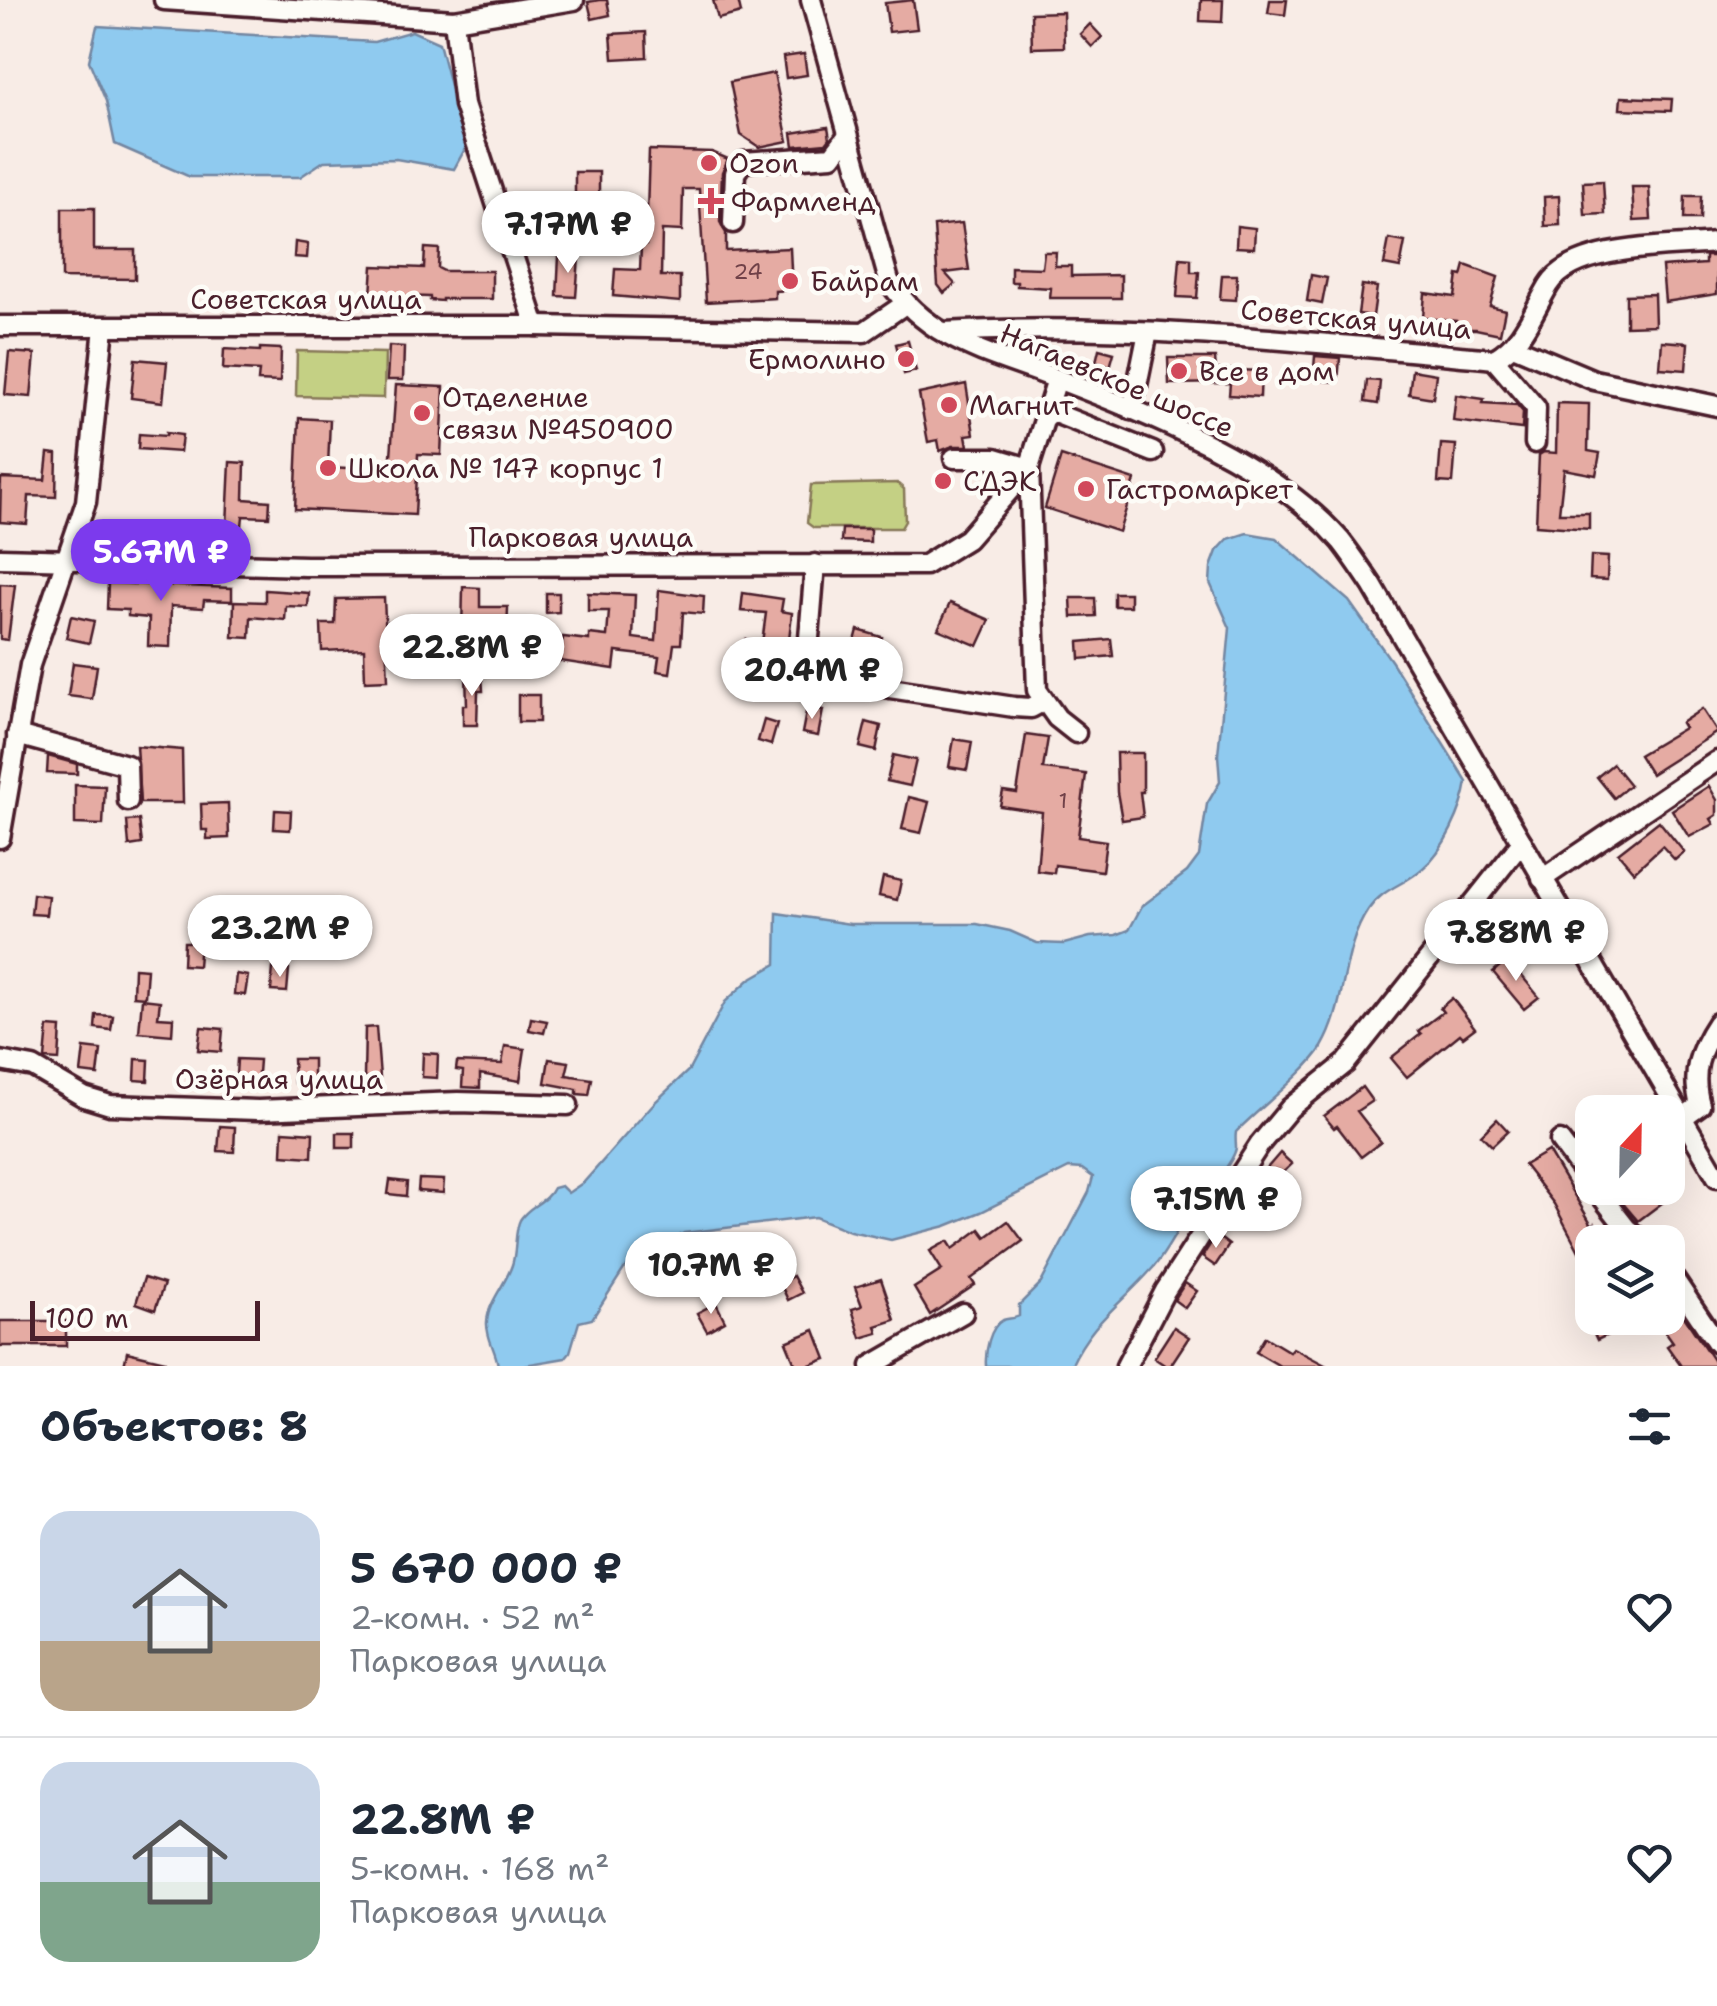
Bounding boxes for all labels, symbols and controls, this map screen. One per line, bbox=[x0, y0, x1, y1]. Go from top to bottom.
place label: Ozon bbox=[729, 144, 799, 182]
marker: Ozon bbox=[698, 152, 720, 174]
place label: Фармленд bbox=[731, 182, 876, 220]
marker: Фармленд bbox=[700, 190, 722, 212]
pin: 7.17M ₽ bbox=[476, 191, 660, 276]
text: 7.17M ₽ bbox=[504, 202, 632, 245]
house number: 24 bbox=[733, 257, 763, 286]
place label: Байрам bbox=[810, 262, 919, 300]
marker: Байрам bbox=[779, 270, 801, 292]
street label: Советская улица bbox=[190, 280, 422, 318]
street label: Советская улица bbox=[1239, 290, 1473, 348]
street label: Нагаевское шоссе bbox=[994, 313, 1240, 447]
place label: Ермолино bbox=[748, 340, 886, 378]
marker: Ермолино bbox=[895, 348, 917, 370]
place label: Все в дом bbox=[1199, 352, 1334, 390]
marker: Все в дом bbox=[1168, 360, 1190, 382]
place label: Отделение связи №450900 bbox=[442, 378, 674, 448]
place label: Магнит bbox=[969, 386, 1074, 424]
marker: Магнит bbox=[938, 394, 960, 416]
marker: Отделение связи №450900 bbox=[411, 402, 433, 424]
place label: Школа № 147 корпус 1 bbox=[348, 449, 663, 487]
marker: Школа № 147 корпус 1 bbox=[317, 457, 339, 479]
place label: СДЭК bbox=[963, 462, 1037, 500]
marker: СДЭК bbox=[932, 470, 954, 492]
place label: Гастромаркет bbox=[1106, 470, 1294, 508]
marker: Гастромаркет bbox=[1075, 478, 1097, 500]
street label: Парковая улица bbox=[469, 518, 693, 556]
pin: 5.67M ₽ bbox=[69, 519, 253, 604]
text: 5.67M ₽ bbox=[93, 530, 229, 573]
pin: 22.8M ₽ bbox=[380, 614, 564, 699]
text: 22.8M ₽ bbox=[401, 625, 543, 668]
pin: 20.4M ₽ bbox=[720, 637, 904, 722]
text: 20.4M ₽ bbox=[743, 648, 881, 691]
house number: 1 bbox=[1058, 786, 1068, 815]
pin: 23.2M ₽ bbox=[188, 895, 372, 980]
pin: 7.88M ₽ bbox=[1424, 899, 1608, 984]
text: 23.2M ₽ bbox=[210, 906, 350, 949]
text: 7.88M ₽ bbox=[1446, 910, 1586, 953]
street label: Озёрная улица bbox=[175, 1060, 383, 1098]
north arrow bbox=[1575, 1095, 1685, 1205]
map controls bbox=[1575, 1095, 1685, 1335]
pin: 7.15M ₽ bbox=[1124, 1166, 1308, 1251]
text: 7.15M ₽ bbox=[1153, 1177, 1279, 1220]
button: layers bbox=[1575, 1225, 1685, 1335]
pin: 10.7M ₽ bbox=[619, 1232, 803, 1317]
text: 10.7M ₽ bbox=[647, 1243, 775, 1286]
scale bar bbox=[30, 1296, 260, 1340]
text: 100 m bbox=[45, 1299, 129, 1337]
text: Объектов: 8 bbox=[40, 1398, 308, 1454]
icon: filters bbox=[1622, 1399, 1677, 1454]
text: 5 670 000 ₽ bbox=[350, 1540, 622, 1596]
icon: home bbox=[120, 1551, 240, 1671]
icon: heart bbox=[1622, 1584, 1677, 1639]
text: 2-комн. · 52 m² bbox=[350, 1596, 595, 1639]
text: Парковая улица bbox=[350, 1639, 606, 1682]
text: 22.8M ₽ bbox=[350, 1791, 536, 1847]
icon: home bbox=[120, 1802, 240, 1922]
icon: heart bbox=[1622, 1835, 1677, 1890]
text: 5-комн. · 168 m² bbox=[350, 1847, 610, 1890]
text: Парковая улица bbox=[350, 1890, 606, 1933]

